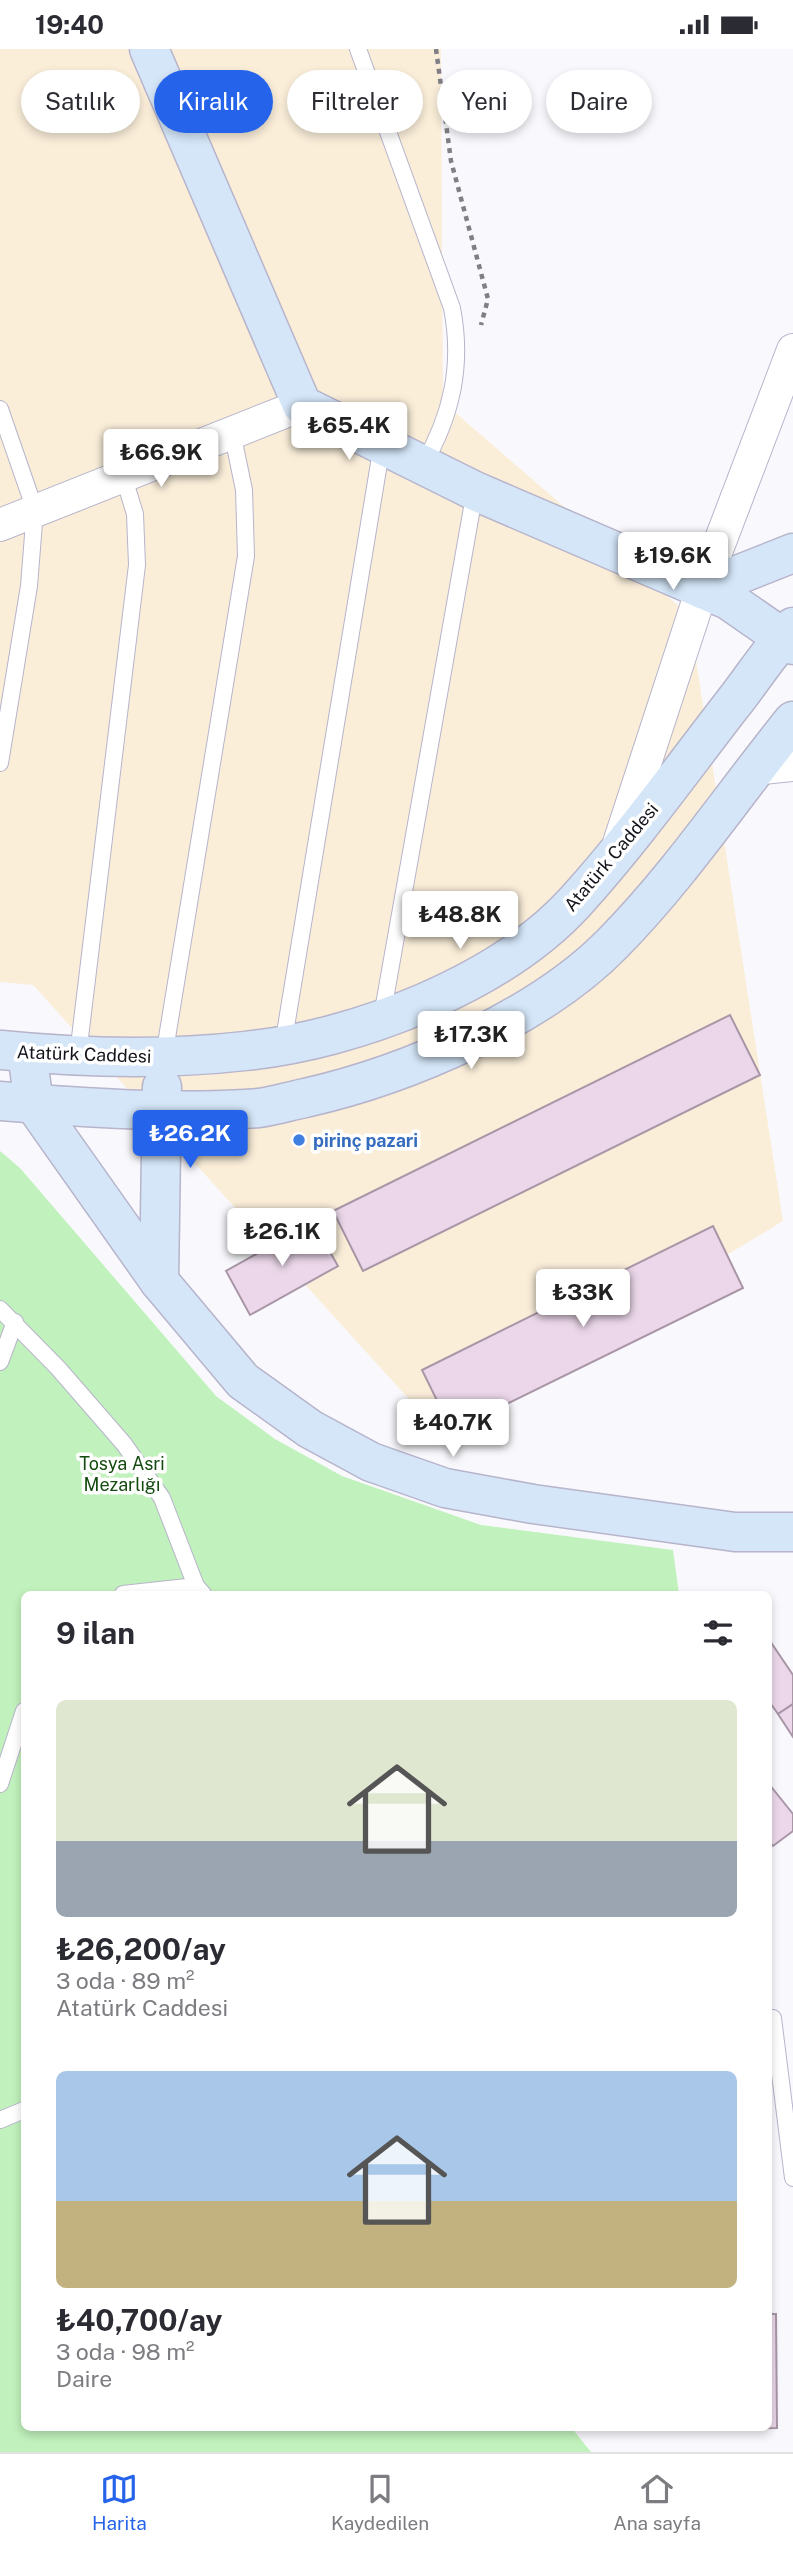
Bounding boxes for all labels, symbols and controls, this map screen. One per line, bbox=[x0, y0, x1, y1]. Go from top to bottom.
text: 19:40 bbox=[35, 9, 104, 40]
chip: Satılık bbox=[21, 70, 140, 133]
chip: Kiralık bbox=[154, 70, 273, 133]
chip: Filtreler bbox=[287, 70, 423, 133]
chip: Yeni bbox=[437, 70, 532, 133]
chip: Daire bbox=[546, 70, 652, 133]
pin: ₺65.4K bbox=[292, 403, 406, 462]
text: ₺65.4K bbox=[307, 411, 391, 438]
pin: ₺66.9K bbox=[104, 429, 218, 489]
text: ₺66.9K bbox=[119, 438, 203, 465]
pin: ₺19.6K bbox=[616, 533, 730, 592]
text: ₺19.6K bbox=[634, 541, 712, 568]
street label: Atatürk Caddesi bbox=[560, 799, 662, 915]
pin: ₺48.8K bbox=[403, 891, 517, 951]
text: ₺48.8K bbox=[418, 900, 502, 927]
pin: ₺17.3K bbox=[414, 1011, 528, 1071]
text: ₺17.3K bbox=[434, 1020, 508, 1047]
street label: Atatürk Caddesi bbox=[16, 1041, 152, 1067]
pin: ₺26.2K bbox=[133, 1111, 247, 1170]
text: ₺26.2K bbox=[149, 1119, 231, 1146]
place label: pirinç pazari bbox=[313, 1130, 418, 1151]
marker: pirinç pazari bbox=[291, 1132, 307, 1148]
pin: ₺26.1K bbox=[225, 1209, 339, 1268]
text: ₺26.1K bbox=[243, 1217, 321, 1244]
pin: ₺33K bbox=[542, 1269, 624, 1329]
text: ₺33K bbox=[552, 1278, 614, 1305]
pin: ₺40.7K bbox=[396, 1399, 510, 1459]
text: ₺40.7K bbox=[413, 1408, 493, 1435]
park label: Tosya Asri Mezarlığı bbox=[79, 1453, 165, 1495]
icon: filters bbox=[699, 1614, 737, 1652]
text: 9 ilan bbox=[56, 1615, 135, 1651]
icon: home bbox=[334, 1746, 460, 1872]
text: ₺26,200/ay bbox=[56, 1931, 226, 1967]
text: 3 oda · 89 m² bbox=[56, 1967, 195, 1994]
text: Atatürk Caddesi bbox=[56, 1994, 228, 2021]
icon: home bbox=[334, 2117, 460, 2243]
text: ₺40,700/ay bbox=[56, 2302, 222, 2338]
text: 3 oda · 98 m² bbox=[56, 2338, 195, 2365]
text: Daire bbox=[56, 2365, 112, 2392]
tab: Harita bbox=[92, 2470, 147, 2534]
tab: Kaydedilen bbox=[331, 2470, 429, 2534]
tab: Ana sayfa bbox=[613, 2470, 701, 2534]

